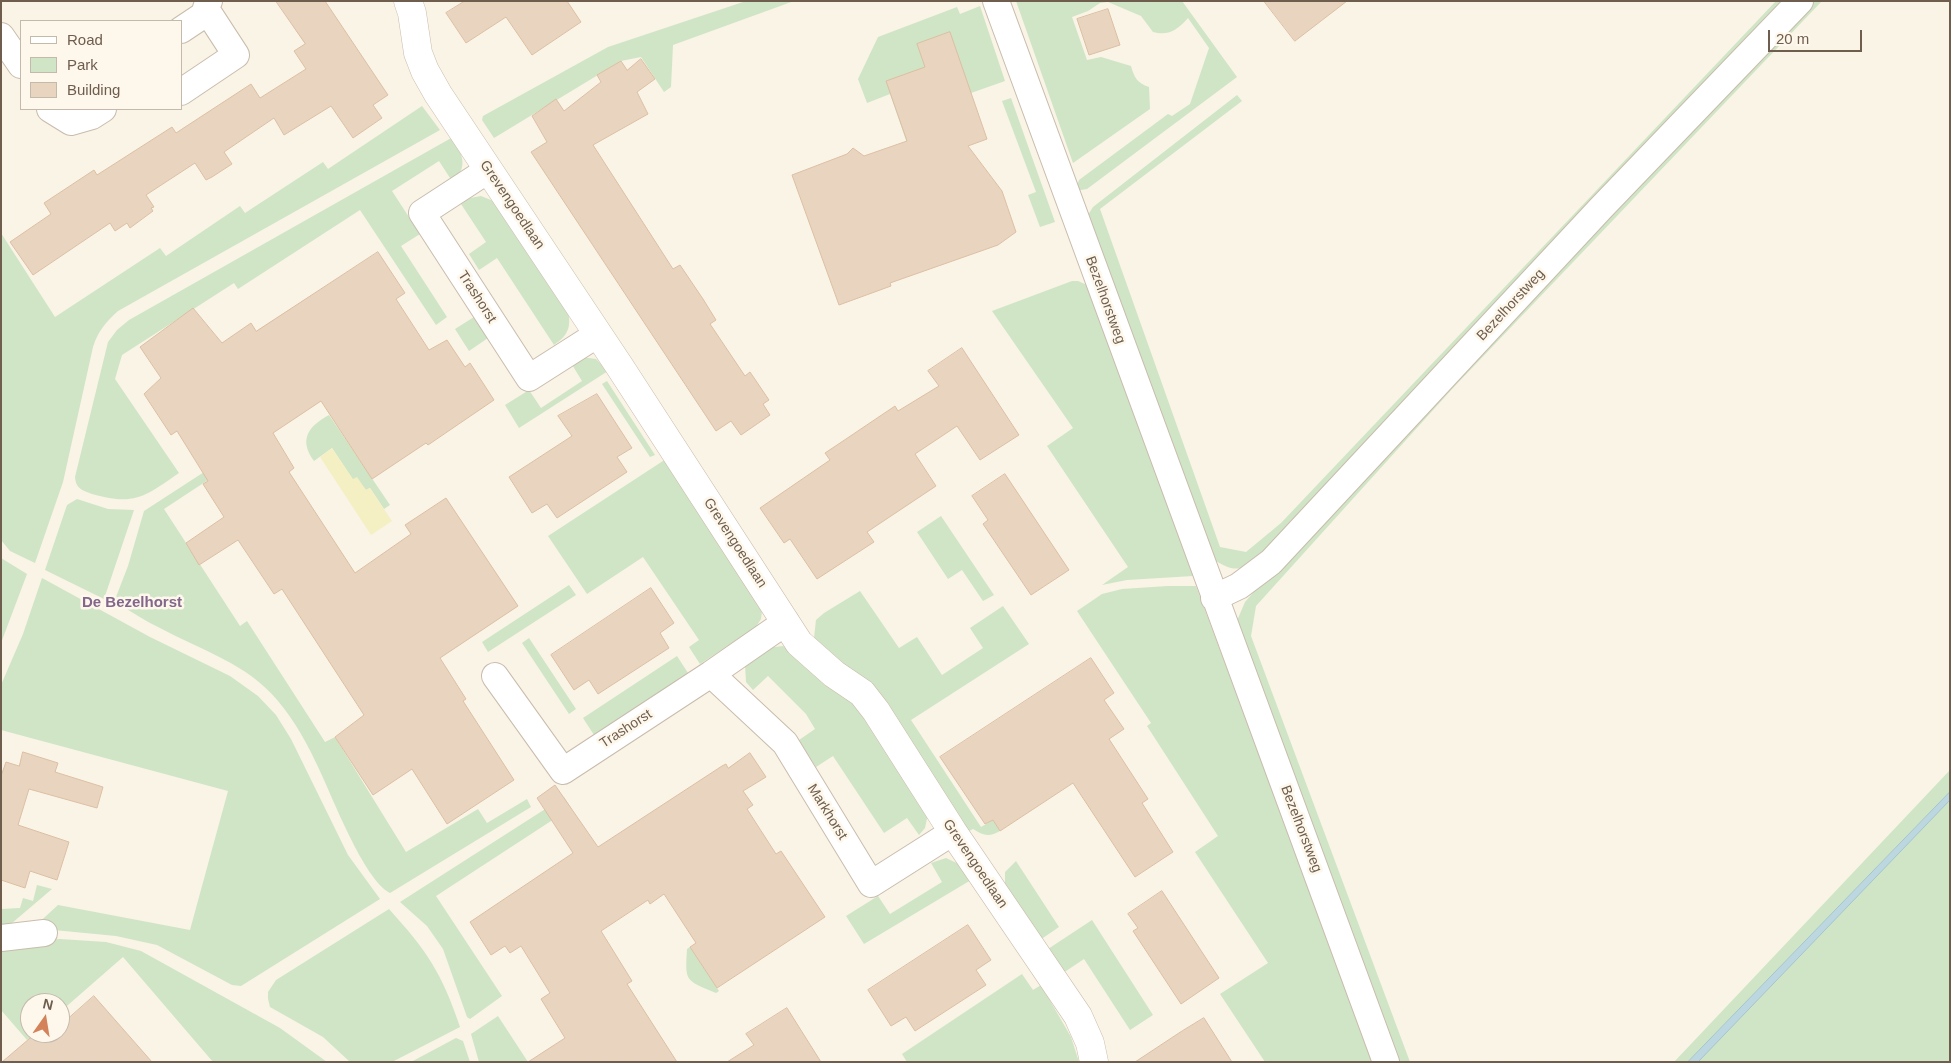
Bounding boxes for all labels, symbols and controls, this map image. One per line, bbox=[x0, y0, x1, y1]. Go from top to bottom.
legend bbox=[20, 20, 182, 110]
scale bar bbox=[1771, 20, 1865, 52]
text: 20 m bbox=[1776, 30, 1809, 47]
text: Road bbox=[67, 31, 103, 48]
text: Park bbox=[67, 56, 98, 73]
text: Building bbox=[67, 81, 120, 98]
street label: Grevengoedlaan bbox=[476, 157, 548, 253]
street label: Bezelhorstweg bbox=[1081, 254, 1129, 346]
street label: Bezelhorstweg bbox=[1474, 266, 1548, 344]
street label: Trashorst bbox=[454, 268, 500, 326]
street label: Grevengoedlaan bbox=[700, 495, 770, 591]
district label: De Bezelhorst bbox=[82, 594, 182, 612]
street label: Trashorst bbox=[597, 706, 655, 752]
street label: Markhorst bbox=[803, 781, 851, 843]
street label: Bezelhorstweg bbox=[1277, 783, 1325, 875]
street label: Grevengoedlaan bbox=[939, 816, 1011, 912]
north arrow bbox=[20, 993, 70, 1043]
text: N bbox=[41, 995, 55, 1013]

